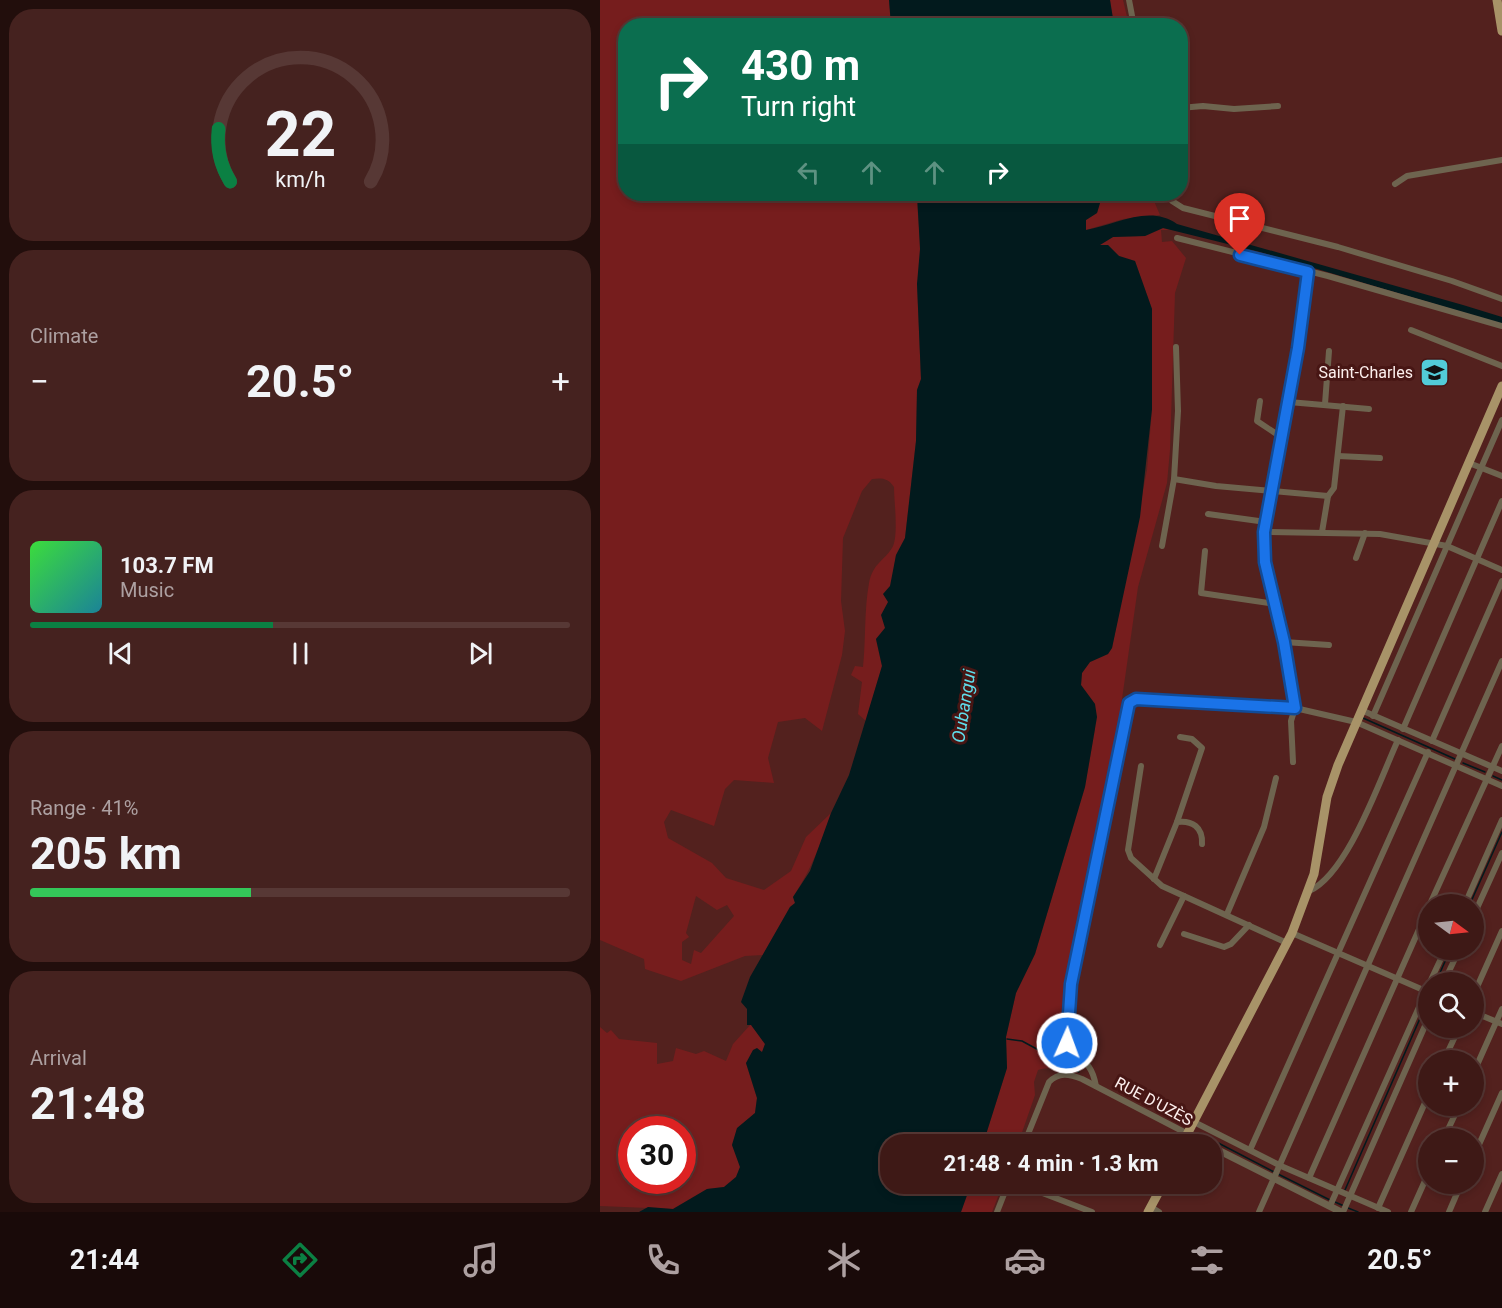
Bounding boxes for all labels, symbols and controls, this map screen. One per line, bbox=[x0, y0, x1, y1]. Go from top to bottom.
text: 430 m bbox=[741, 41, 860, 90]
icon: right bbox=[642, 42, 720, 120]
text: Turn right bbox=[741, 91, 856, 123]
text: 22 bbox=[264, 98, 336, 171]
icon: left bbox=[792, 156, 825, 189]
icon: ahead bbox=[855, 156, 888, 189]
icon: ahead bbox=[918, 156, 951, 189]
icon: right bbox=[981, 156, 1014, 189]
text: km/h bbox=[275, 167, 325, 192]
pin bbox=[1214, 193, 1265, 255]
icon: arrive bbox=[1223, 202, 1256, 235]
text: Climate bbox=[30, 324, 98, 348]
text: 20.5° bbox=[246, 355, 354, 408]
school or university icon: Saint-Charles bbox=[1418, 356, 1450, 388]
text: − bbox=[30, 362, 49, 401]
text: + bbox=[551, 362, 570, 401]
place label: Saint-Charles bbox=[1318, 363, 1413, 382]
text: 103.7 FM bbox=[120, 553, 214, 578]
text: Music bbox=[120, 578, 174, 602]
icon: previous bbox=[104, 637, 137, 670]
icon: pause bbox=[284, 637, 317, 670]
icon: next bbox=[464, 637, 497, 670]
water label: Oubangui bbox=[947, 667, 980, 744]
text: Range · 41% bbox=[30, 796, 138, 820]
text: 205 km bbox=[30, 827, 182, 880]
north arrow bbox=[1418, 894, 1484, 960]
map controls bbox=[1418, 894, 1484, 1194]
button: search bbox=[1418, 972, 1484, 1038]
position arrow bbox=[1035, 1011, 1099, 1075]
text: Arrival bbox=[30, 1046, 87, 1070]
button: + bbox=[1418, 1050, 1484, 1116]
street label: RUE D'UZÈS bbox=[1112, 1073, 1196, 1130]
text: 21:48 bbox=[30, 1077, 146, 1130]
speed limit sign: 30 bbox=[618, 1116, 696, 1194]
button: − bbox=[1418, 1128, 1484, 1194]
text: 21:48 · 4 min · 1.3 km bbox=[943, 1151, 1159, 1176]
icon: directions bbox=[279, 1239, 321, 1281]
icon: music bbox=[460, 1239, 502, 1281]
icon: phone bbox=[642, 1239, 684, 1281]
icon: climate bbox=[823, 1239, 865, 1281]
icon: car bbox=[1004, 1239, 1046, 1281]
icon: filters bbox=[1186, 1239, 1228, 1281]
text: 21:44 bbox=[70, 1244, 139, 1276]
text: 20.5° bbox=[1367, 1244, 1432, 1276]

